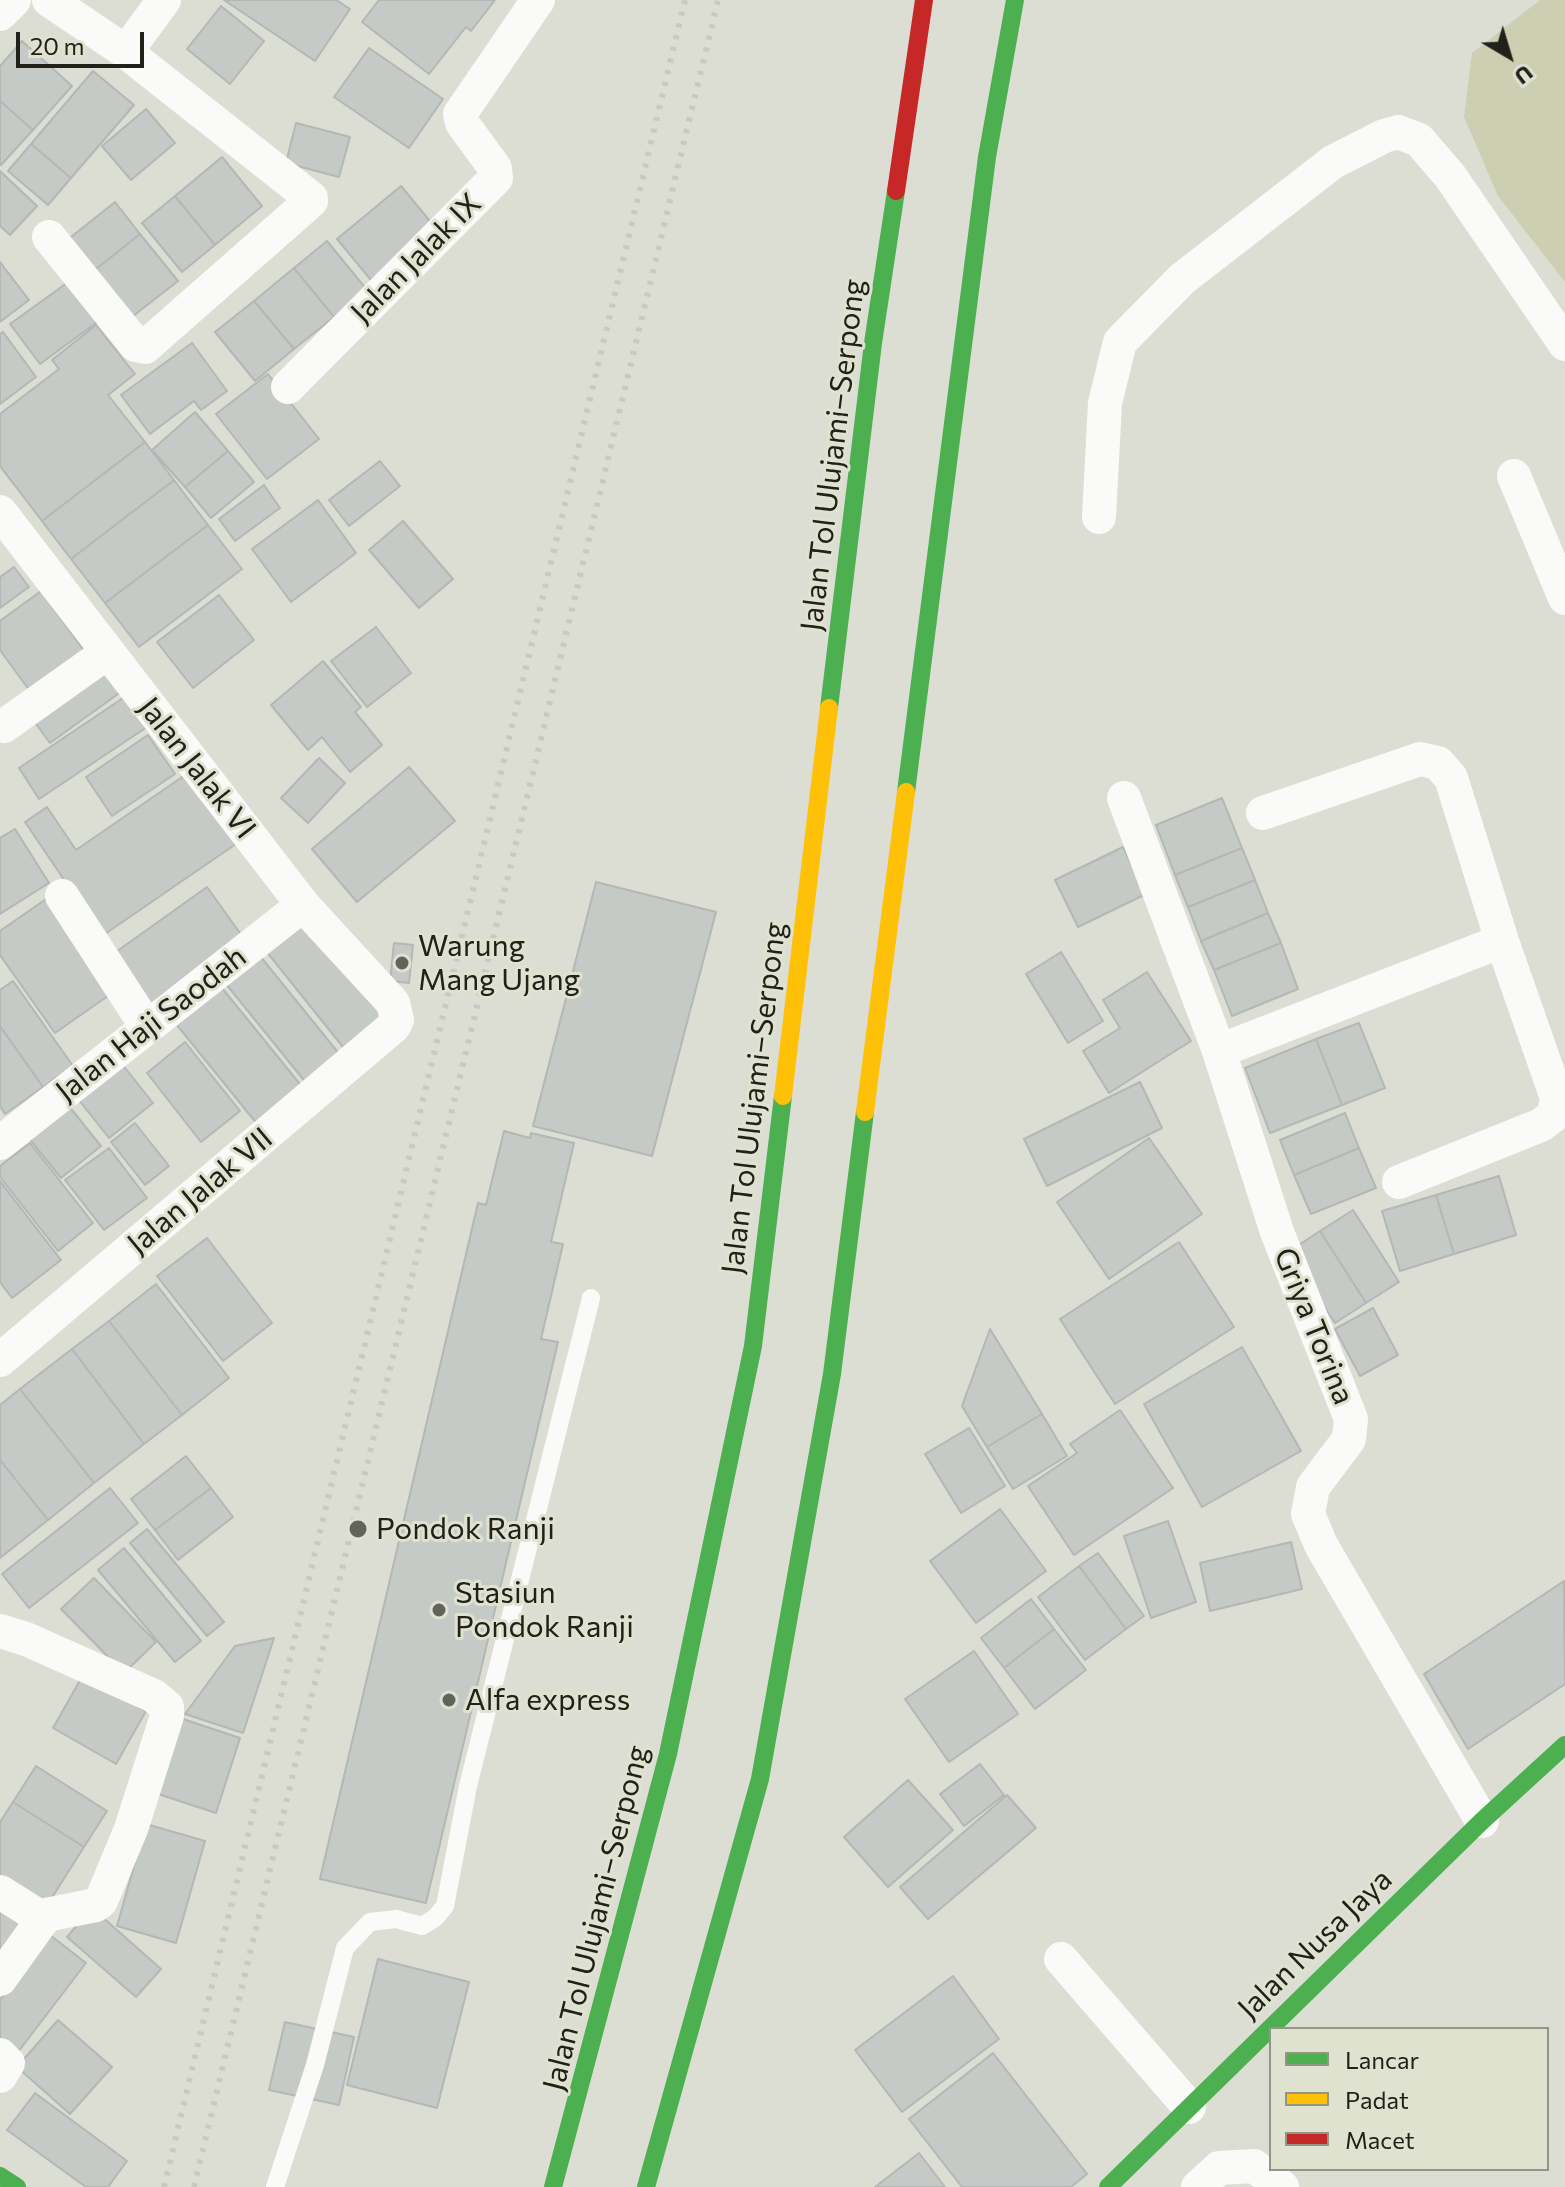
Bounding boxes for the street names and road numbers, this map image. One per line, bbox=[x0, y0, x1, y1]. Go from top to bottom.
street label: Jalan Jalak IX bbox=[343, 185, 489, 331]
street label: Jalan Tol Ulujami–Serpong bbox=[794, 277, 872, 633]
street label: Jalan Jalak VI bbox=[131, 690, 263, 846]
street label: Jalan Tol Ulujami–Serpong bbox=[715, 920, 793, 1276]
street label: Jalan Haji Saodah bbox=[49, 939, 253, 1109]
street label: Jalan Jalak VII bbox=[120, 1120, 280, 1262]
street label: Griya Torina bbox=[1266, 1242, 1362, 1410]
street label: Jalan Tol Ulujami–Serpong bbox=[536, 1742, 656, 2094]
street label: Jalan Nusa Jaya bbox=[1231, 1862, 1399, 2026]

